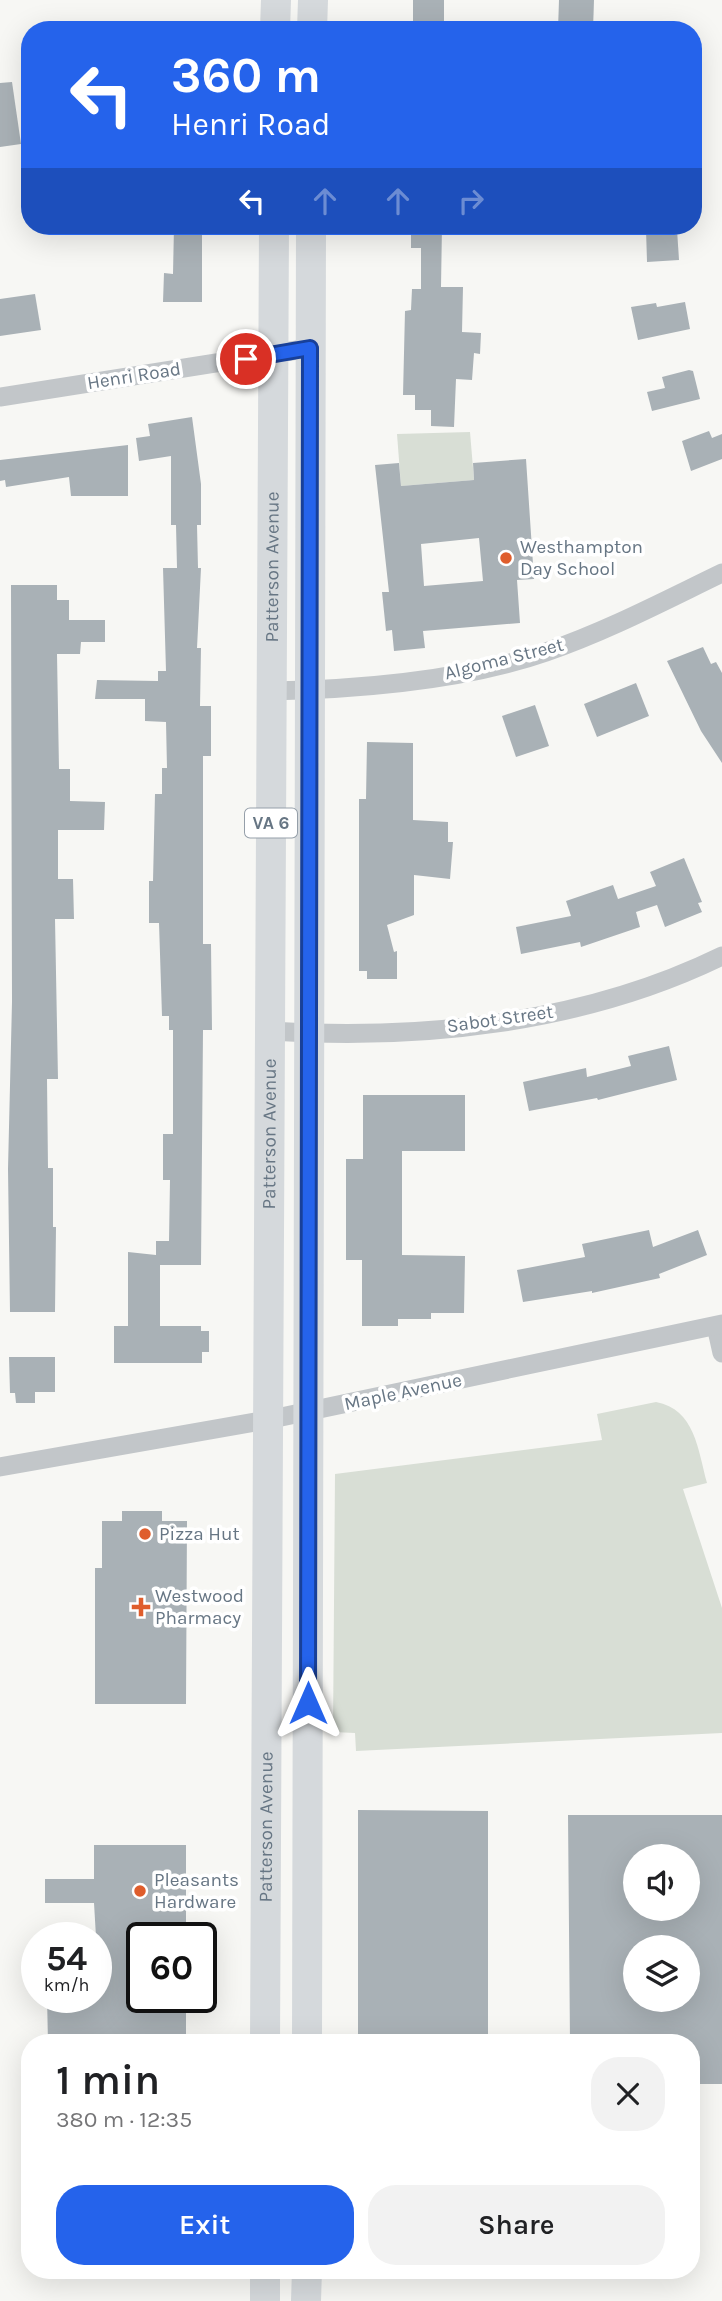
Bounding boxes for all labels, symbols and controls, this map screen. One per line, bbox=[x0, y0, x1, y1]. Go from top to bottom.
text: 360 m bbox=[171, 47, 321, 104]
icon: left bbox=[56, 49, 147, 140]
text: Henri Road bbox=[171, 106, 331, 143]
icon: left bbox=[233, 182, 271, 220]
icon: ahead bbox=[306, 182, 344, 220]
icon: ahead bbox=[379, 182, 417, 220]
icon: right bbox=[452, 182, 490, 220]
pin bbox=[216, 329, 276, 389]
icon: arrive bbox=[227, 340, 265, 378]
street label: Henri Road bbox=[86, 358, 182, 394]
street label: Patterson Avenue bbox=[261, 492, 284, 643]
place label: Westhampton Day School bbox=[520, 536, 643, 580]
marker: Westhampton Day School bbox=[498, 550, 514, 566]
street label: Algoma Street bbox=[442, 634, 566, 684]
road number: VA 6 bbox=[245, 808, 297, 838]
street label: Sabot Street bbox=[445, 1001, 555, 1037]
street label: Patterson Avenue bbox=[258, 1059, 281, 1210]
street label: Maple Avenue bbox=[342, 1369, 464, 1415]
place label: Pizza Hut bbox=[159, 1523, 240, 1545]
marker: Pizza Hut bbox=[137, 1526, 153, 1542]
place label: Westwood Pharmacy bbox=[155, 1585, 244, 1629]
marker: Westwood Pharmacy bbox=[133, 1599, 149, 1615]
position arrow bbox=[271, 1666, 345, 1740]
street label: Patterson Avenue bbox=[255, 1751, 277, 1903]
map controls bbox=[623, 1844, 700, 2012]
button: sound bbox=[623, 1844, 700, 1921]
place label: Pleasants Hardware bbox=[154, 1869, 239, 1913]
marker: Pleasants Hardware bbox=[132, 1883, 148, 1899]
speed limit sign: 60 bbox=[126, 1922, 217, 2013]
button: layers bbox=[623, 1935, 700, 2012]
text: 54 bbox=[46, 1938, 87, 1979]
text: km/h bbox=[44, 1974, 89, 1996]
text: 1 min bbox=[56, 2055, 160, 2105]
button: close bbox=[591, 2057, 665, 2131]
text: 380 m · 12:35 bbox=[56, 2106, 192, 2133]
button: Exit bbox=[56, 2185, 354, 2265]
button: Share bbox=[368, 2185, 665, 2265]

